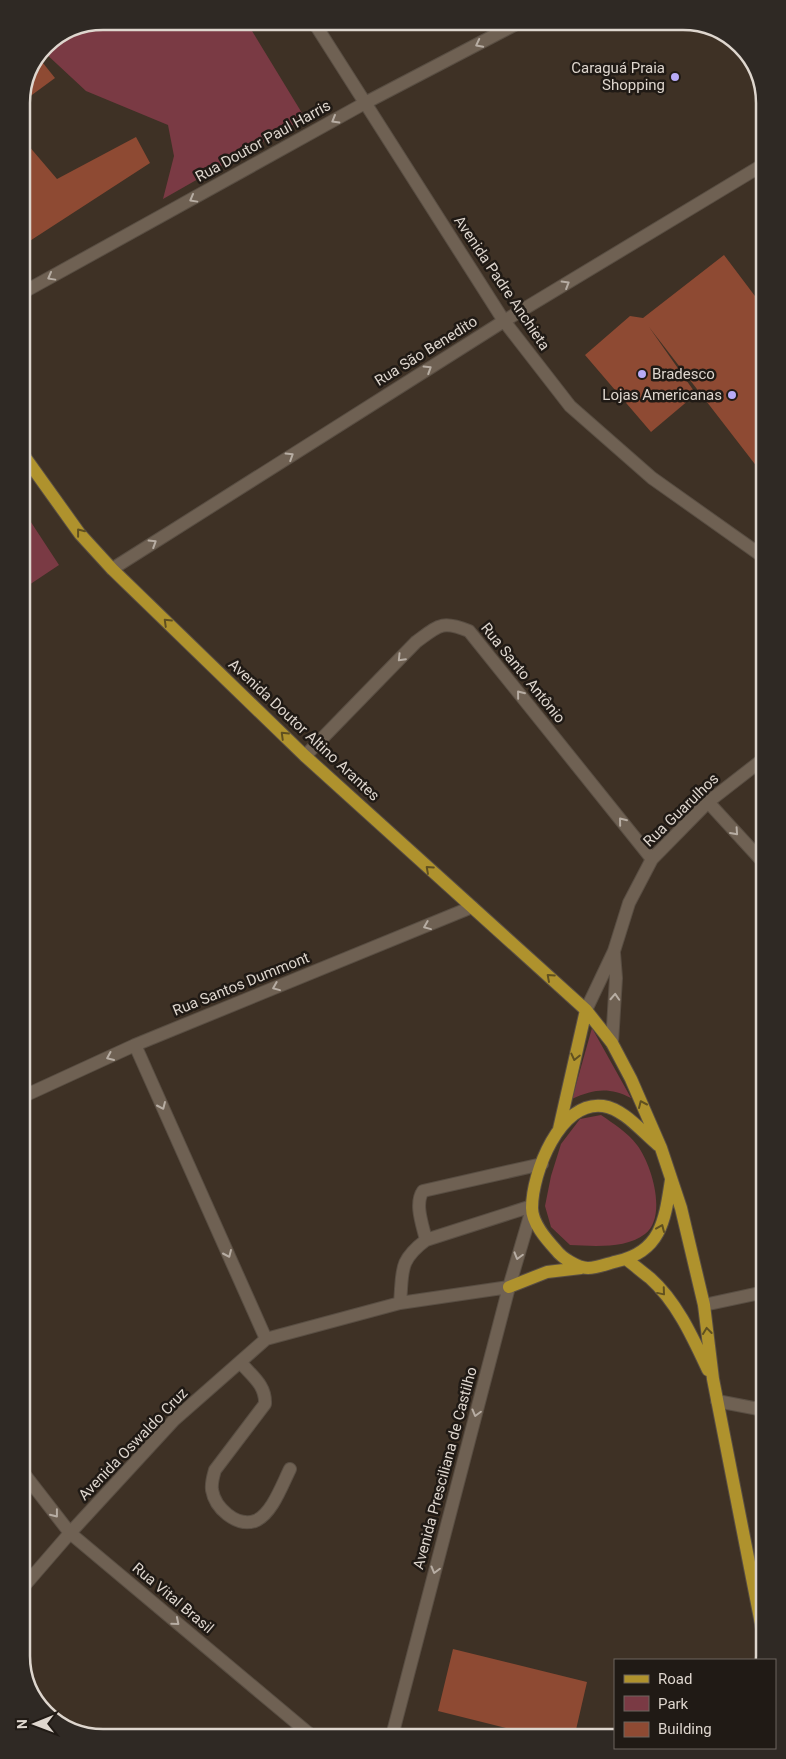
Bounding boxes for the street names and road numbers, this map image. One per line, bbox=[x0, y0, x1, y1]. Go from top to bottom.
street label: Rua Doutor Paul Harris bbox=[192, 96, 334, 186]
street label: Avenida Padre Anchieta bbox=[450, 212, 554, 354]
street label: Rua São Benedito bbox=[371, 312, 481, 390]
street label: Rua Santo Antônio bbox=[477, 619, 569, 727]
street label: Avenida Doutor Altino Arantes bbox=[225, 655, 383, 805]
street label: Rua Guarulhos bbox=[640, 770, 722, 850]
street label: Rua Santos Dummont bbox=[170, 948, 312, 1020]
street label: Avenida Presciliana de Castilho bbox=[409, 1365, 481, 1571]
street label: Avenida Oswaldo Cruz bbox=[75, 1384, 191, 1504]
street label: Rua Vital Brasil bbox=[129, 1559, 217, 1637]

